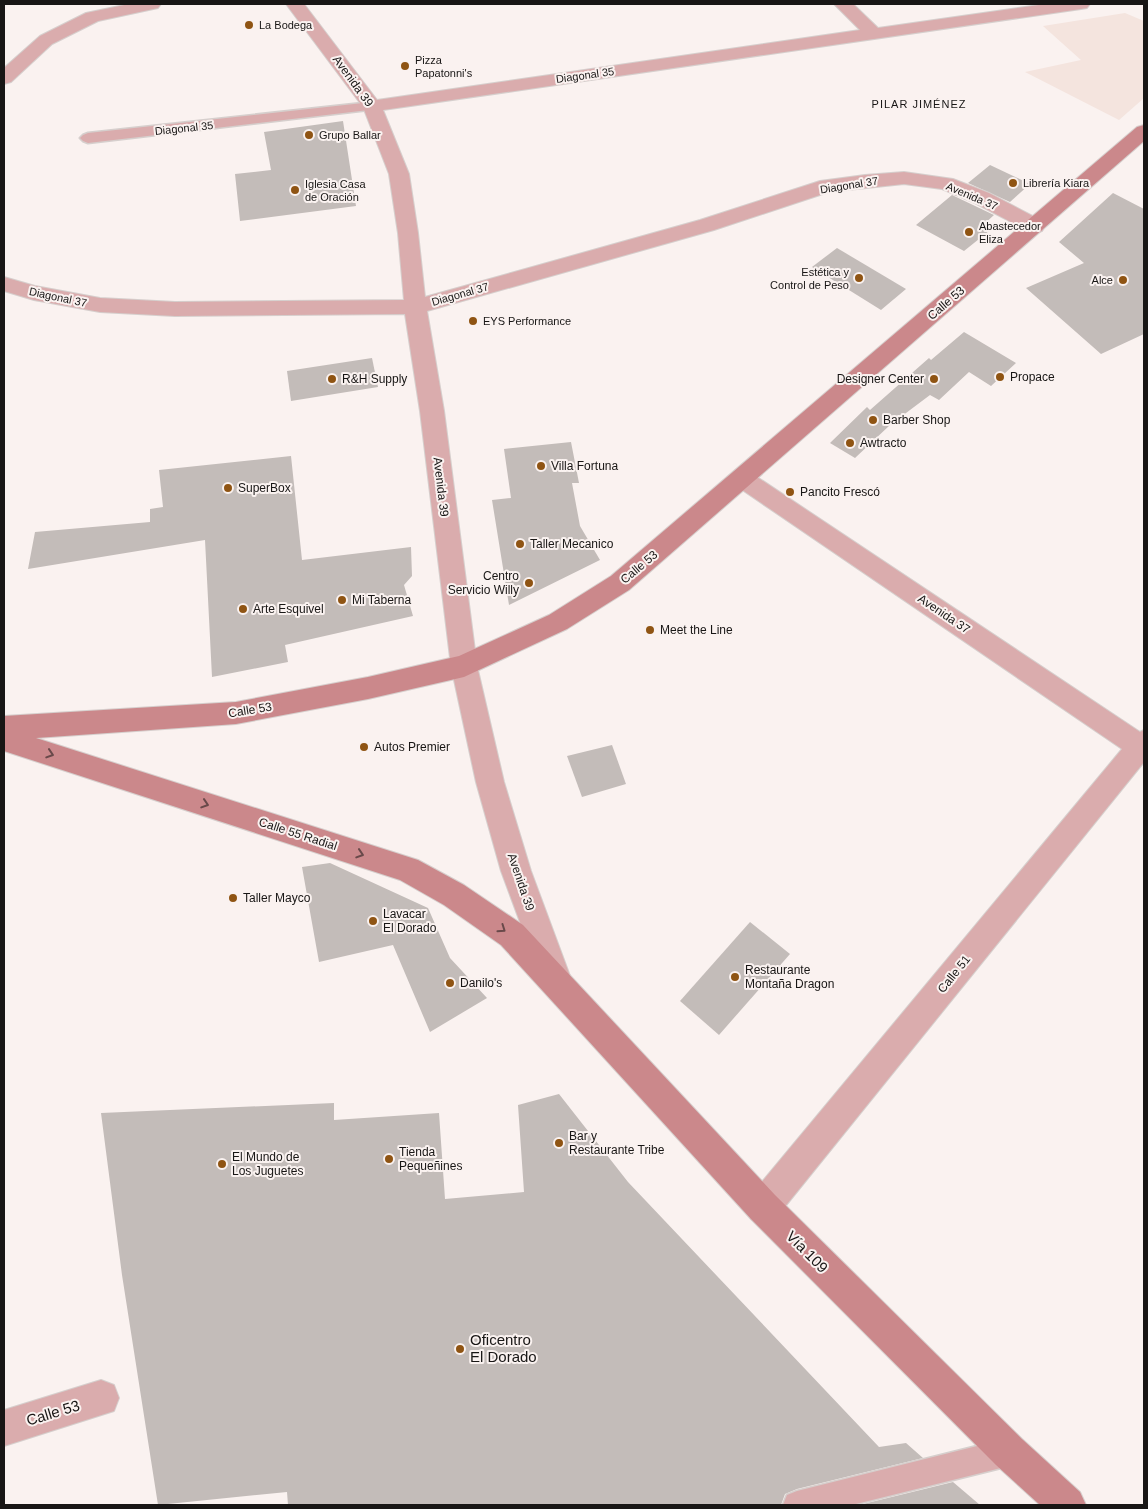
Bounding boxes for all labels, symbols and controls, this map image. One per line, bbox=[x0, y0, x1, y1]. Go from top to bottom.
marker: La Bodega bbox=[243, 19, 255, 31]
place label: La Bodega bbox=[259, 19, 313, 31]
street label: Avenida 39 bbox=[330, 53, 376, 110]
place label: Pizza Papatonni's bbox=[415, 54, 473, 79]
marker: Pizza Papatonni's bbox=[399, 60, 411, 72]
street label: Diagonal 35 bbox=[555, 65, 615, 85]
district label: PILAR JIMÉNEZ bbox=[872, 98, 966, 110]
street label: Diagonal 35 bbox=[154, 119, 214, 137]
marker: Grupo Ballar bbox=[303, 129, 315, 141]
place label: Grupo Ballar bbox=[319, 129, 381, 141]
street label: Diagonal 37 bbox=[819, 174, 879, 196]
marker: Librería Kiara bbox=[1007, 177, 1019, 189]
place label: Librería Kiara bbox=[1023, 177, 1090, 189]
place label: Iglesia Casa de Oración bbox=[305, 178, 366, 203]
street label: Avenida 37 bbox=[944, 180, 1000, 212]
marker: Iglesia Casa de Oración bbox=[289, 184, 301, 196]
place label: Abastecedor Eliza bbox=[979, 220, 1041, 245]
marker: Abastecedor Eliza bbox=[963, 226, 975, 238]
place label: Estética y Control de Peso bbox=[770, 266, 849, 291]
marker: Estética y Control de Peso bbox=[853, 272, 865, 284]
place label: Alce bbox=[1092, 274, 1113, 286]
marker: Alce bbox=[1117, 274, 1129, 286]
street label: Diagonal 37 bbox=[430, 280, 490, 308]
street label: Calle 53 bbox=[925, 283, 967, 323]
street label: Diagonal 37 bbox=[28, 285, 88, 309]
marker: EYS Performance bbox=[467, 315, 479, 327]
place label: EYS Performance bbox=[483, 315, 571, 327]
place label: Propace bbox=[1010, 370, 1055, 384]
marker: Propace bbox=[994, 371, 1006, 383]
place label: R&H Supply bbox=[342, 372, 407, 386]
place label: Designer Center bbox=[837, 372, 924, 386]
marker: R&H Supply bbox=[326, 373, 338, 385]
marker: Designer Center bbox=[928, 373, 940, 385]
place label: Barber Shop bbox=[883, 413, 951, 427]
marker: Barber Shop bbox=[867, 414, 879, 426]
place label: Awtracto bbox=[860, 436, 907, 450]
marker: Awtracto bbox=[844, 437, 856, 449]
street label: Avenida 39 bbox=[430, 456, 452, 518]
place label: Villa Fortuna bbox=[551, 459, 618, 473]
marker: Villa Fortuna bbox=[535, 460, 547, 472]
place label: SuperBox bbox=[238, 481, 291, 495]
marker: SuperBox bbox=[222, 482, 234, 494]
place label: Pancito Frescó bbox=[800, 485, 880, 499]
marker: Pancito Frescó bbox=[784, 486, 796, 498]
place label: Taller Mecanico bbox=[530, 537, 614, 551]
marker: Taller Mecanico bbox=[514, 538, 526, 550]
street label: Calle 53 bbox=[618, 547, 661, 587]
place label: Centro Servicio Willy bbox=[448, 569, 519, 597]
marker: Centro Servicio Willy bbox=[523, 577, 535, 589]
street label: Avenida 37 bbox=[915, 591, 973, 637]
place label: Mi Taberna bbox=[352, 593, 411, 607]
marker: Mi Taberna bbox=[336, 594, 348, 606]
place label: Arte Esquivel bbox=[253, 602, 324, 616]
marker: Arte Esquivel bbox=[237, 603, 249, 615]
place label: Meet the Line bbox=[660, 623, 733, 637]
marker: Meet the Line bbox=[644, 624, 656, 636]
street label: Calle 53 bbox=[227, 700, 273, 720]
place label: Autos Premier bbox=[374, 740, 450, 754]
marker: Autos Premier bbox=[358, 741, 370, 753]
one-way arrow bbox=[46, 749, 54, 759]
one-way arrow bbox=[200, 798, 209, 808]
street label: Calle 55 Radial bbox=[257, 815, 339, 853]
one-way arrow bbox=[355, 848, 363, 858]
street label: Avenida 39 bbox=[505, 851, 537, 913]
place label: Taller Mayco bbox=[243, 891, 311, 905]
marker: Taller Mayco bbox=[227, 892, 239, 904]
place label: Lavacar El Dorado bbox=[383, 907, 437, 935]
marker: Lavacar El Dorado bbox=[367, 915, 379, 927]
one-way arrow bbox=[497, 923, 506, 932]
street label: Calle 51 bbox=[935, 952, 973, 996]
place label: Restaurante Montaña Dragon bbox=[745, 963, 834, 991]
marker: Restaurante Montaña Dragon bbox=[729, 971, 741, 983]
place label: Danilo's bbox=[460, 976, 502, 990]
marker: Danilo's bbox=[444, 977, 456, 989]
place label: Bar y Restaurante Tribe bbox=[569, 1129, 665, 1157]
marker: Bar y Restaurante Tribe bbox=[553, 1137, 565, 1149]
place label: Tienda Pequeñines bbox=[399, 1145, 462, 1173]
place label: El Mundo de Los Juguetes bbox=[232, 1150, 303, 1178]
marker: Tienda Pequeñines bbox=[383, 1153, 395, 1165]
marker: El Mundo de Los Juguetes bbox=[216, 1158, 228, 1170]
street label: Vía 109 bbox=[783, 1227, 832, 1276]
place label: Oficentro El Dorado bbox=[470, 1331, 537, 1365]
marker: Oficentro El Dorado bbox=[454, 1343, 466, 1355]
street label: Calle 53 bbox=[24, 1396, 82, 1429]

